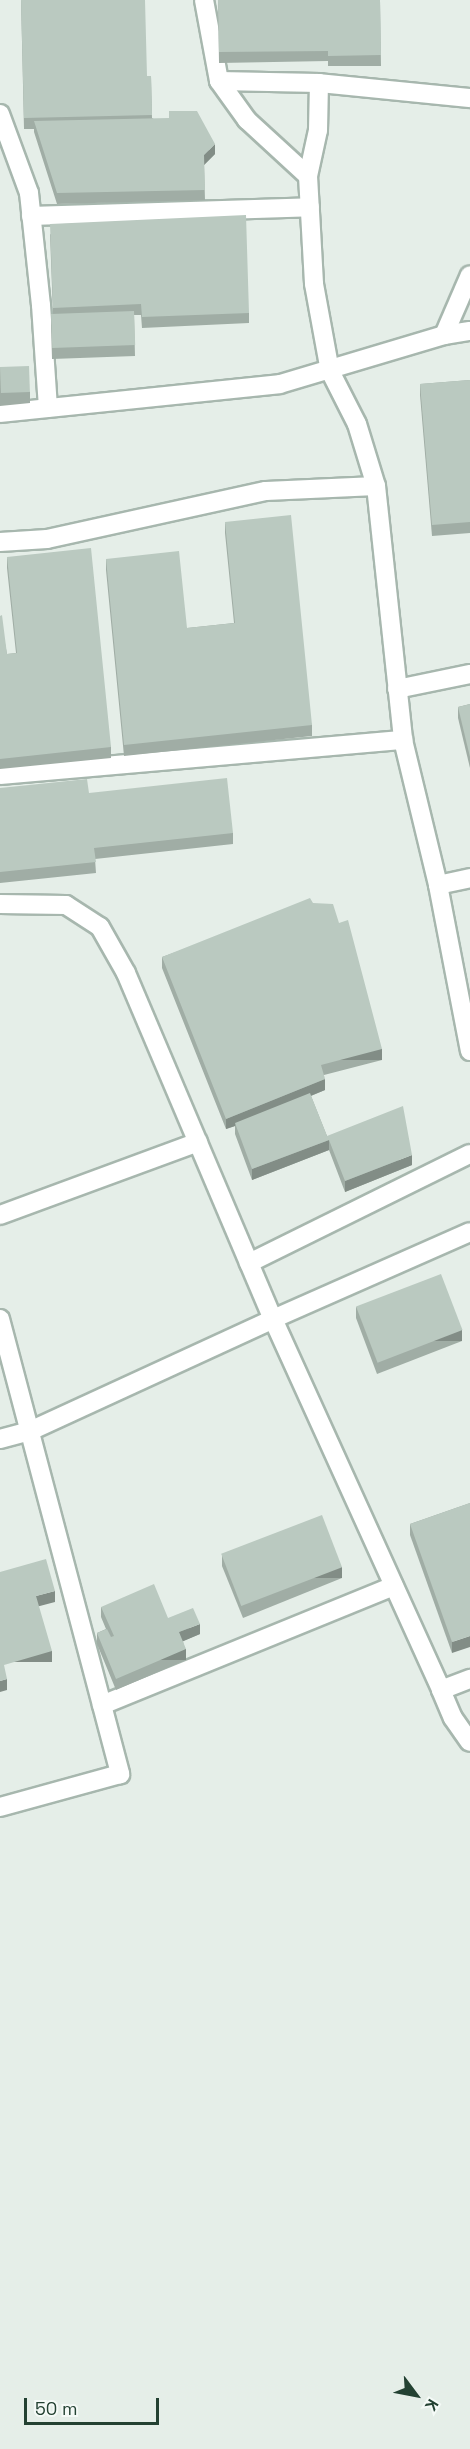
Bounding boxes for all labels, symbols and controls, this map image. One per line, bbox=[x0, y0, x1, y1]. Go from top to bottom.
north arrow bbox=[386, 2365, 446, 2425]
scale bar bbox=[27, 2386, 162, 2424]
text: K bbox=[420, 2395, 443, 2415]
text: 50 m bbox=[35, 2397, 77, 2420]

